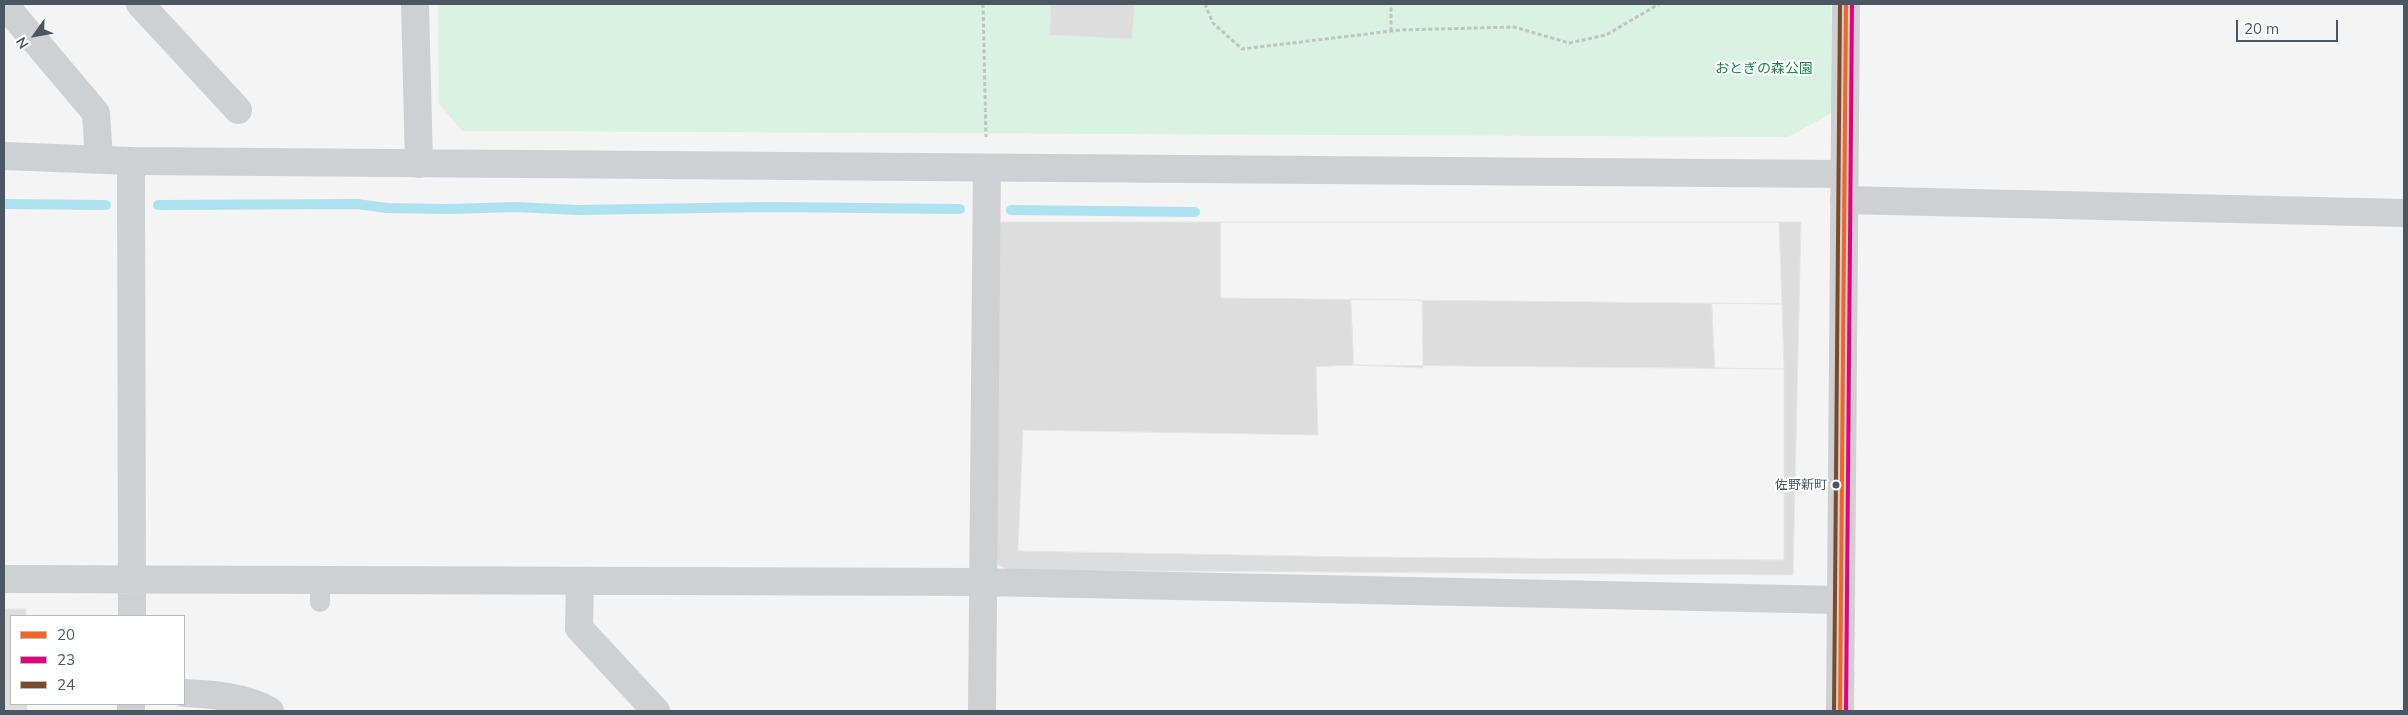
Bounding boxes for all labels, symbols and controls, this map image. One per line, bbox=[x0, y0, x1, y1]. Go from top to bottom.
north arrow bbox=[10, 10, 60, 60]
scale bar bbox=[2238, 10, 2340, 42]
text: 20 m bbox=[2244, 19, 2279, 38]
text: N bbox=[12, 34, 33, 52]
park label: おとぎの森公園 bbox=[1715, 61, 1813, 77]
place label: 佐野新町 bbox=[1775, 477, 1827, 493]
marker: 佐野新町 bbox=[1831, 480, 1841, 490]
legend bbox=[10, 615, 185, 705]
text: 20 bbox=[57, 625, 75, 644]
text: 23 bbox=[57, 650, 75, 669]
text: 24 bbox=[57, 675, 75, 694]

